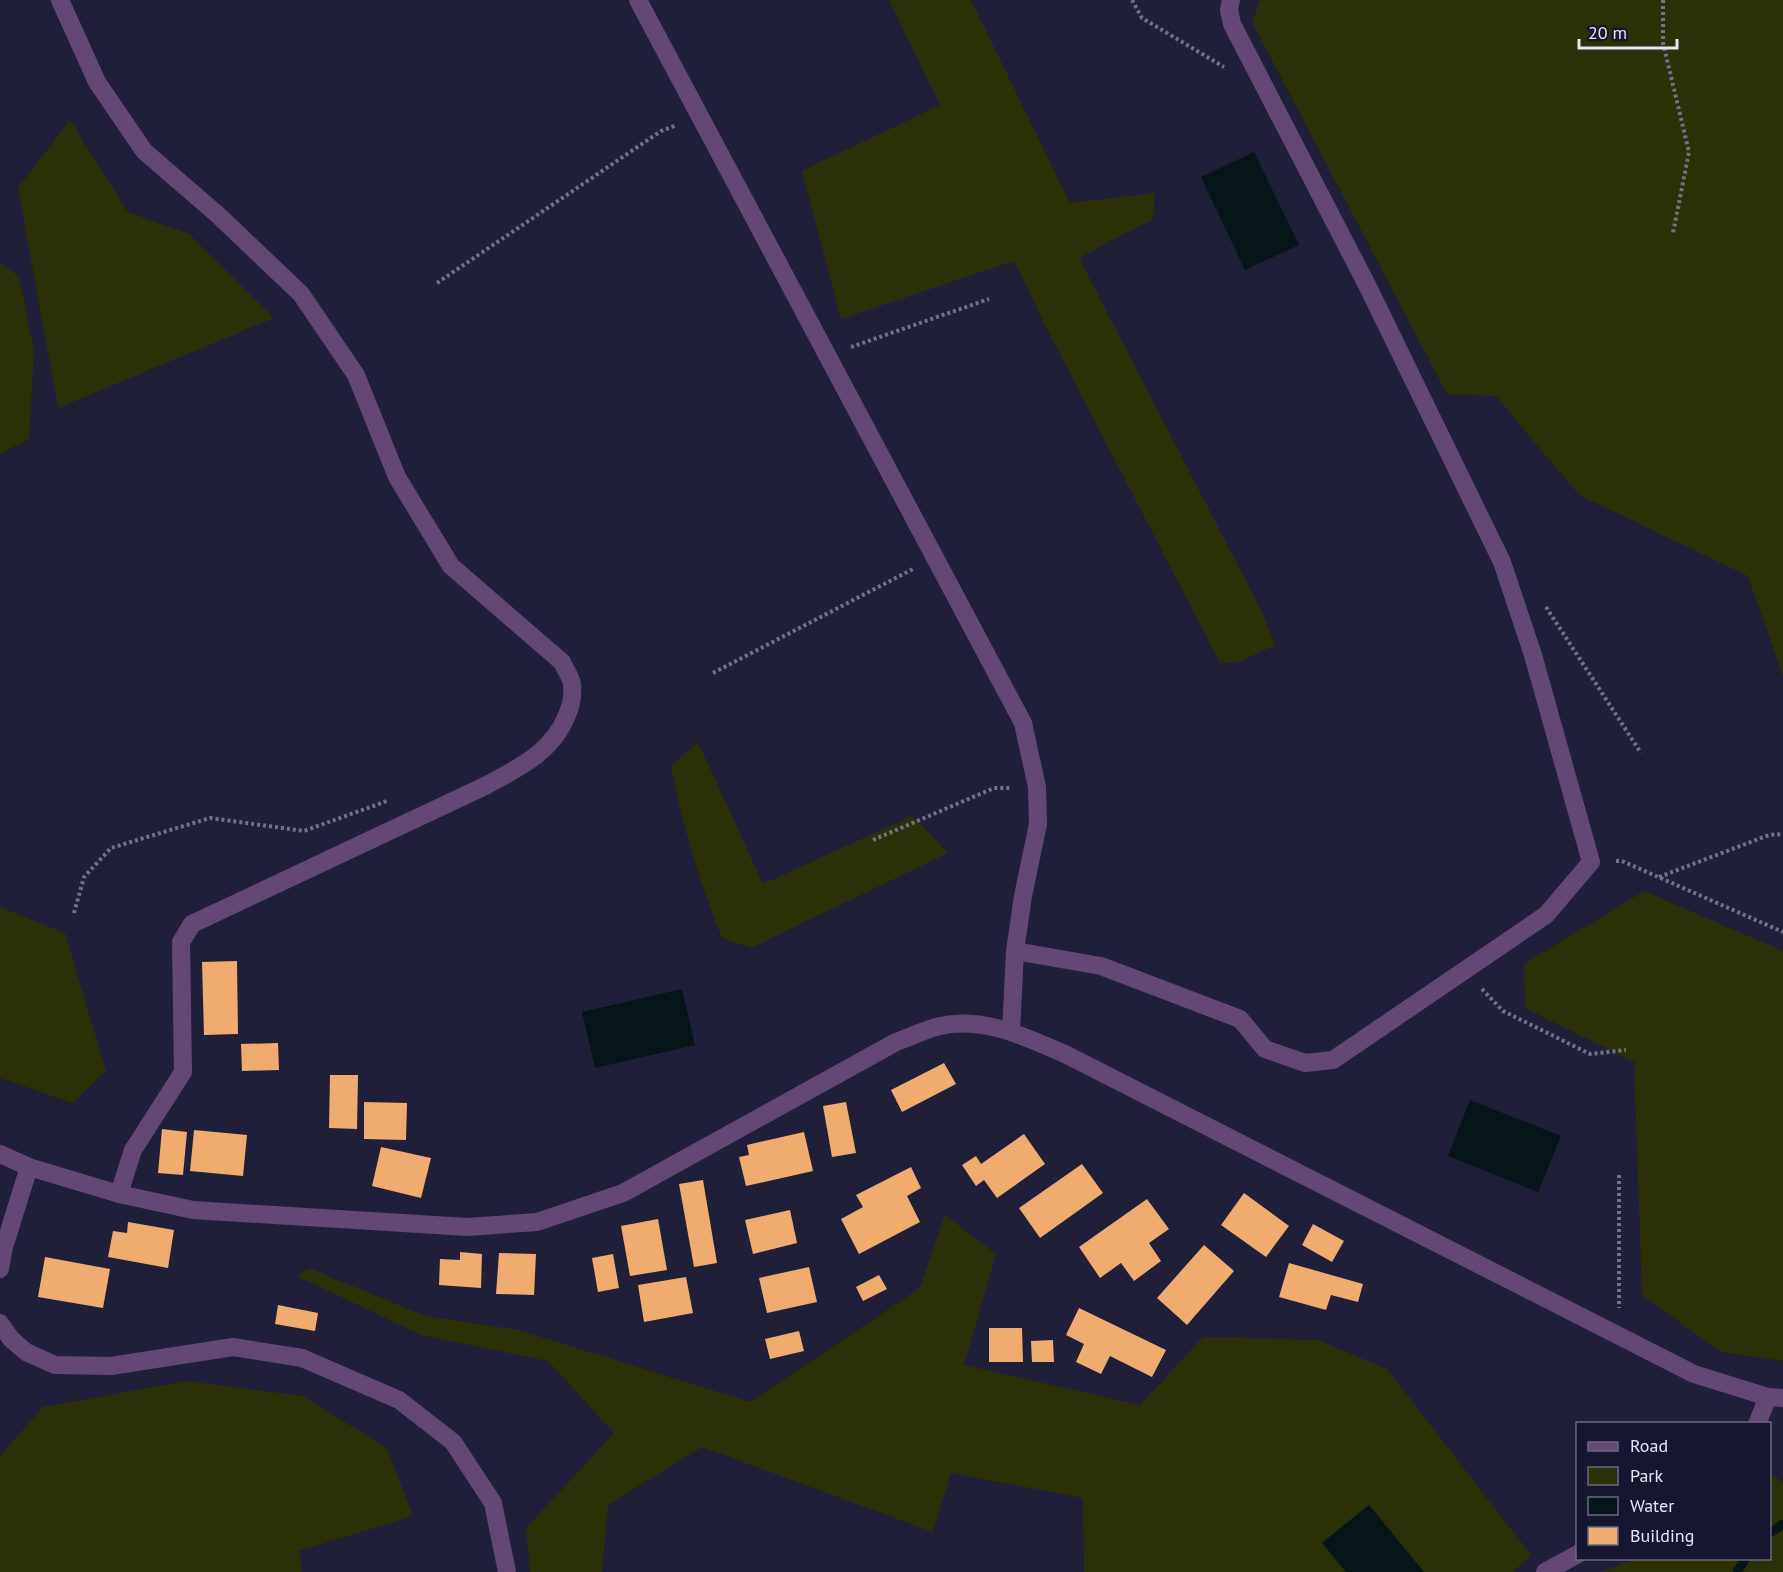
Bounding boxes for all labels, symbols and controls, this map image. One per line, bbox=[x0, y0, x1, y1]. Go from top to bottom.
scale bar bbox=[1579, 12, 1676, 50]
text: 20 m bbox=[1588, 21, 1627, 44]
legend bbox=[1576, 1422, 1771, 1560]
text: Road bbox=[1630, 1434, 1668, 1457]
text: Park bbox=[1630, 1464, 1663, 1487]
text: Water bbox=[1630, 1494, 1674, 1517]
text: Building bbox=[1630, 1524, 1694, 1547]

